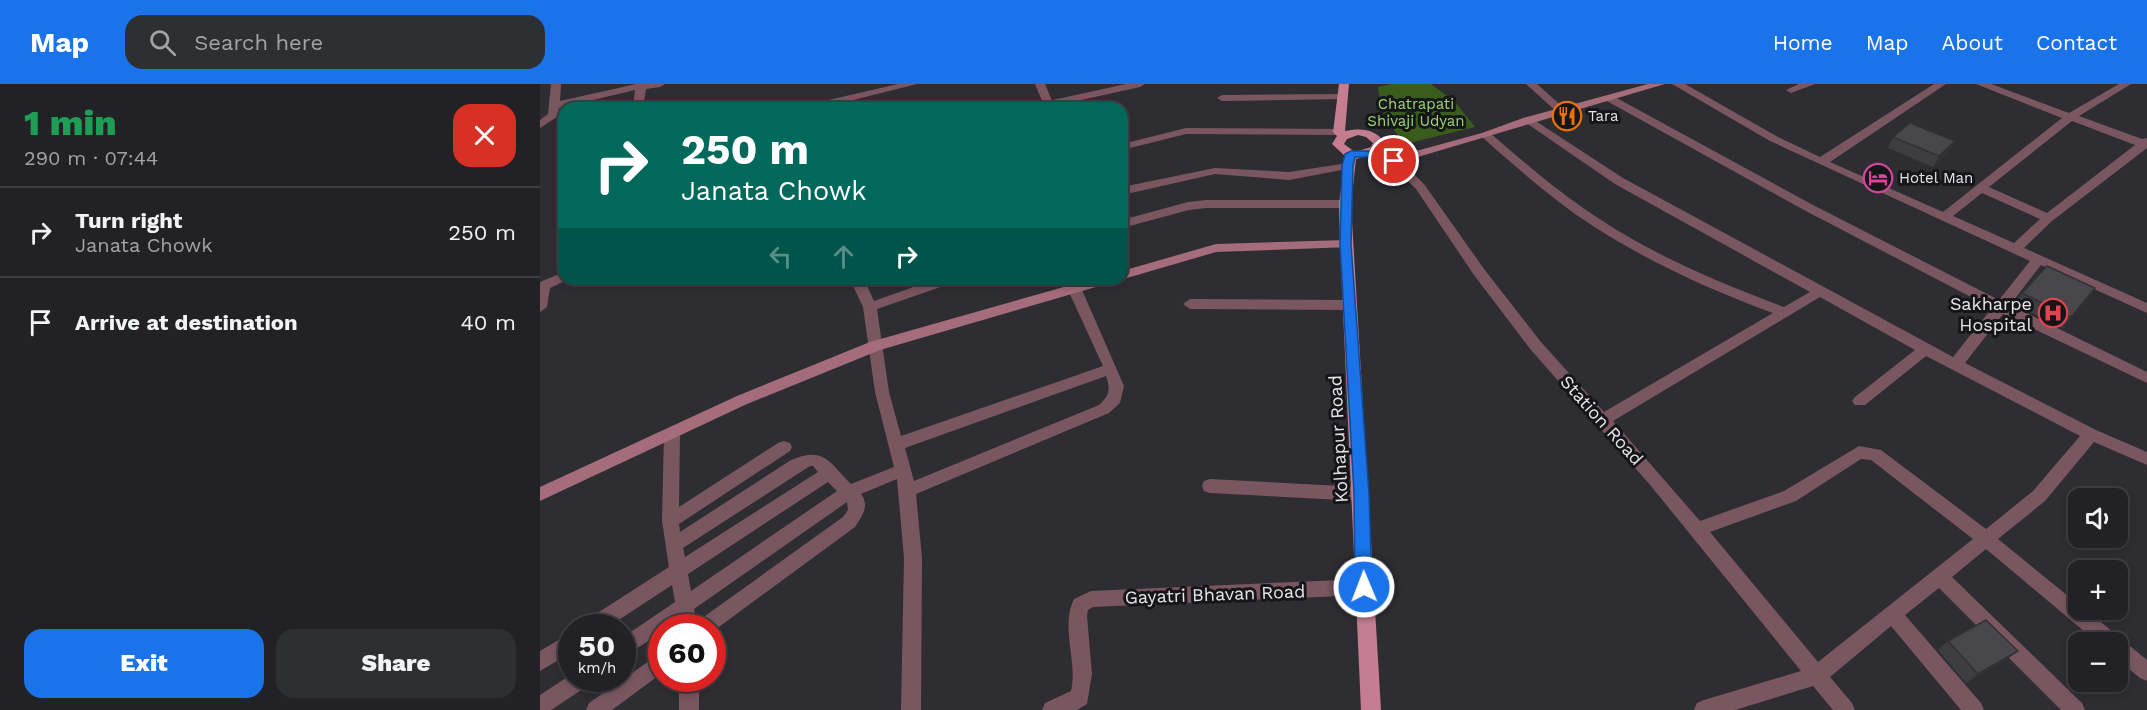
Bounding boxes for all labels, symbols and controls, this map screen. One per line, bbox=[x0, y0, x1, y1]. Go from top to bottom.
search box bbox=[125, 15, 545, 69]
text: Map bbox=[30, 26, 89, 59]
icon: search bbox=[146, 26, 179, 59]
text: Search here bbox=[194, 30, 323, 55]
text: Home bbox=[1773, 30, 1833, 55]
text: Map bbox=[1866, 30, 1909, 55]
text: About bbox=[1942, 30, 2003, 55]
text: Contact bbox=[2036, 30, 2117, 55]
park label: Chatrapati Shivaji Udyan bbox=[1367, 95, 1465, 130]
restaurant icon: Tara bbox=[1551, 100, 1583, 132]
text: 1 min bbox=[24, 102, 117, 144]
button: close bbox=[453, 104, 516, 167]
place label: Tara bbox=[1588, 107, 1619, 125]
text: 250 m bbox=[681, 125, 809, 174]
icon: right bbox=[582, 126, 660, 204]
pin bbox=[1368, 135, 1419, 186]
icon: arrive bbox=[1377, 144, 1410, 177]
text: 290 m · 07:44 bbox=[24, 146, 158, 170]
hotel icon: Hotel Man bbox=[1862, 162, 1894, 194]
place label: Hotel Man bbox=[1899, 169, 1973, 187]
text: Janata Chowk bbox=[681, 175, 867, 207]
text: Turn right bbox=[75, 208, 182, 233]
icon: right bbox=[24, 216, 57, 249]
text: 250 m bbox=[448, 220, 516, 245]
text: Janata Chowk bbox=[75, 233, 212, 257]
icon: left bbox=[764, 240, 797, 273]
icon: ahead bbox=[827, 240, 860, 273]
icon: right bbox=[890, 240, 923, 273]
place label: Sakharpe Hospital bbox=[1950, 293, 2032, 335]
hospital icon: Sakharpe Hospital bbox=[2037, 297, 2069, 329]
icon: arrive bbox=[24, 306, 57, 339]
text: Arrive at destination bbox=[75, 310, 298, 335]
text: 40 m bbox=[460, 310, 516, 335]
street label: Station Road bbox=[1556, 371, 1648, 469]
street label: Kolhapur Road bbox=[1324, 374, 1352, 504]
map controls bbox=[2068, 488, 2128, 692]
button: sound bbox=[2068, 488, 2128, 548]
position arrow bbox=[1332, 555, 1396, 619]
button: + bbox=[2068, 560, 2128, 620]
street label: Gayatri Bhavan Road bbox=[1124, 580, 1306, 608]
speed limit sign: 60 bbox=[648, 614, 726, 692]
text: 50 bbox=[579, 628, 615, 663]
button: Exit bbox=[24, 629, 264, 698]
button: Share bbox=[276, 629, 516, 698]
button: − bbox=[2068, 632, 2128, 692]
text: km/h bbox=[578, 659, 616, 677]

